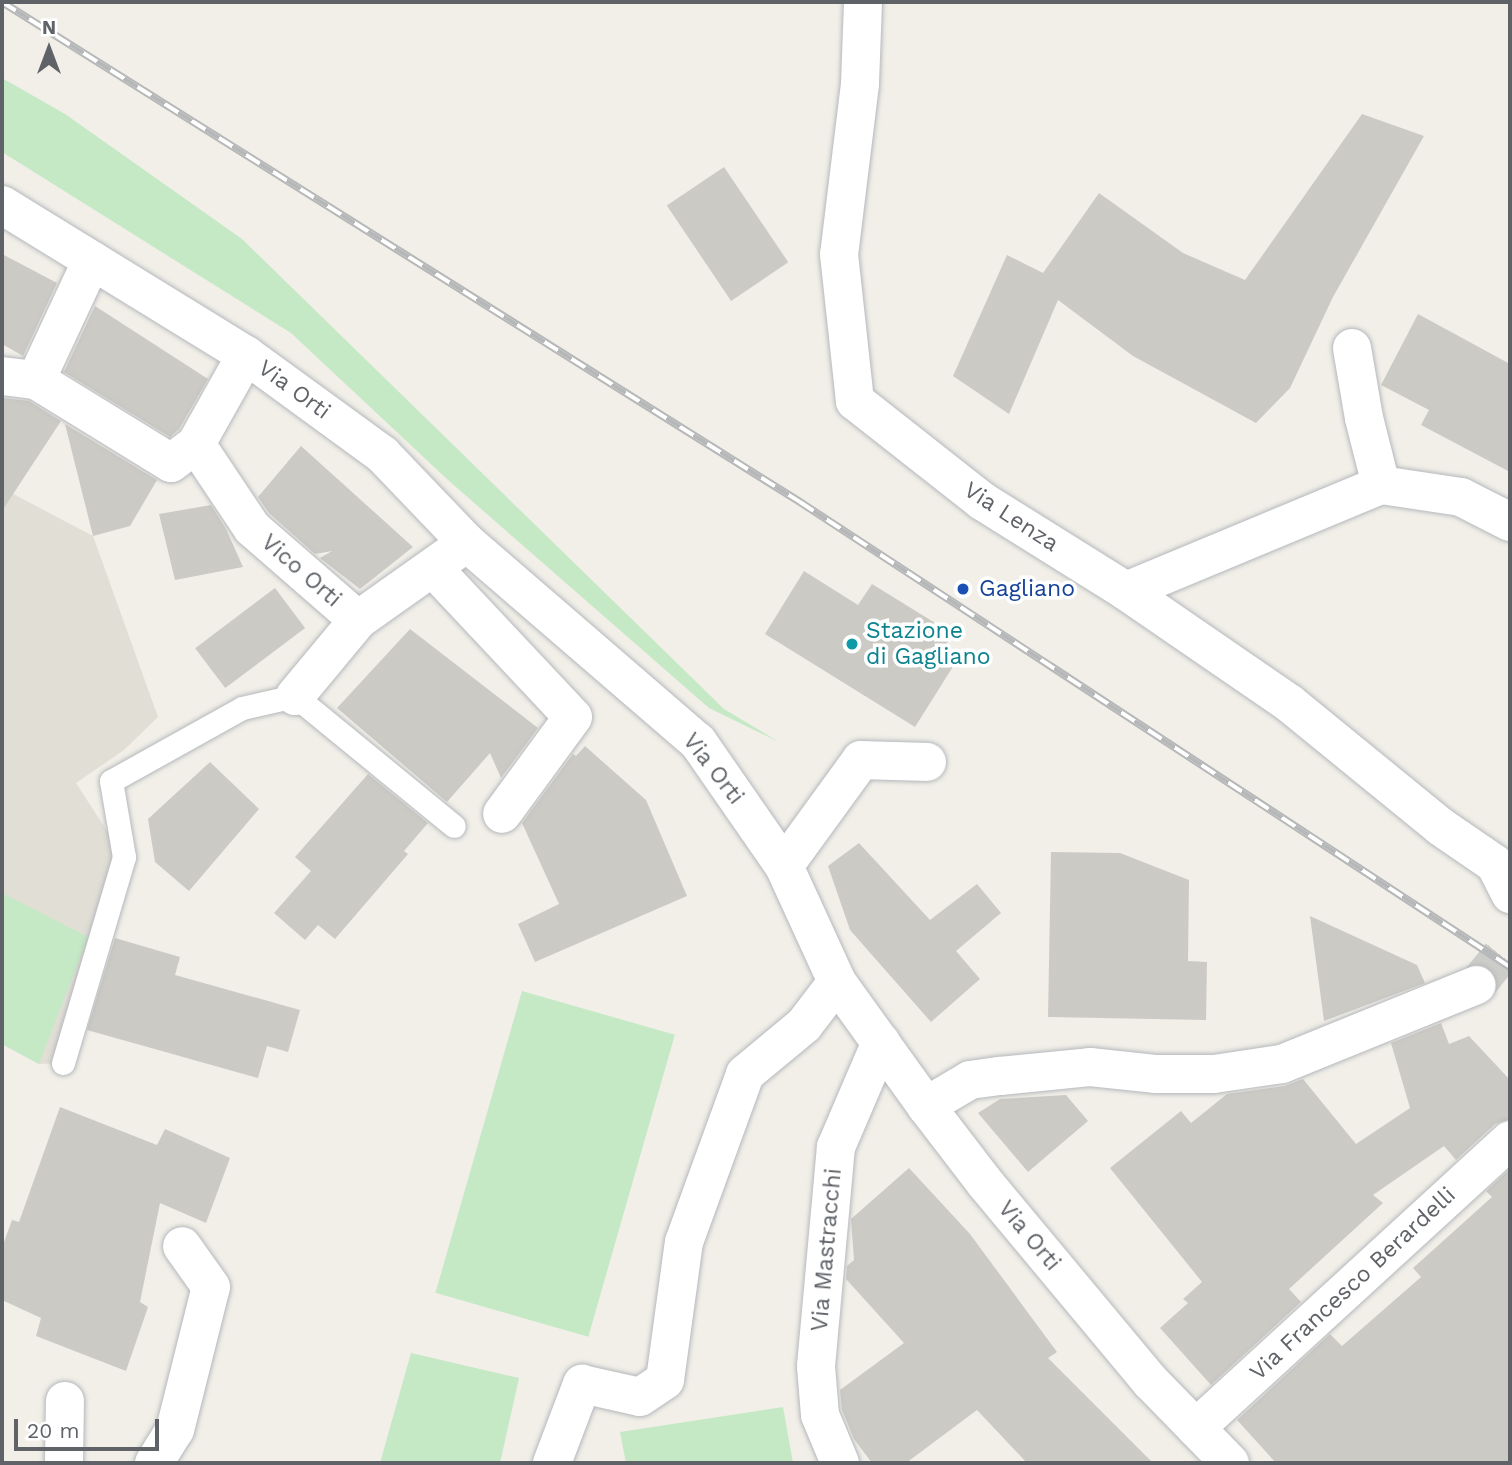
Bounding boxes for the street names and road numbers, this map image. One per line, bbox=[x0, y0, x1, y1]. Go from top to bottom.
street label: Via Orti bbox=[252, 354, 336, 426]
street label: Via Lenza bbox=[958, 476, 1064, 558]
street label: Vico Orti bbox=[255, 529, 347, 613]
street label: Via Orti bbox=[676, 728, 750, 810]
street label: Via Mastracchi bbox=[806, 1167, 848, 1333]
street label: Via Francesco Berardelli bbox=[1244, 1181, 1462, 1387]
street label: Via Orti bbox=[992, 1195, 1066, 1277]

